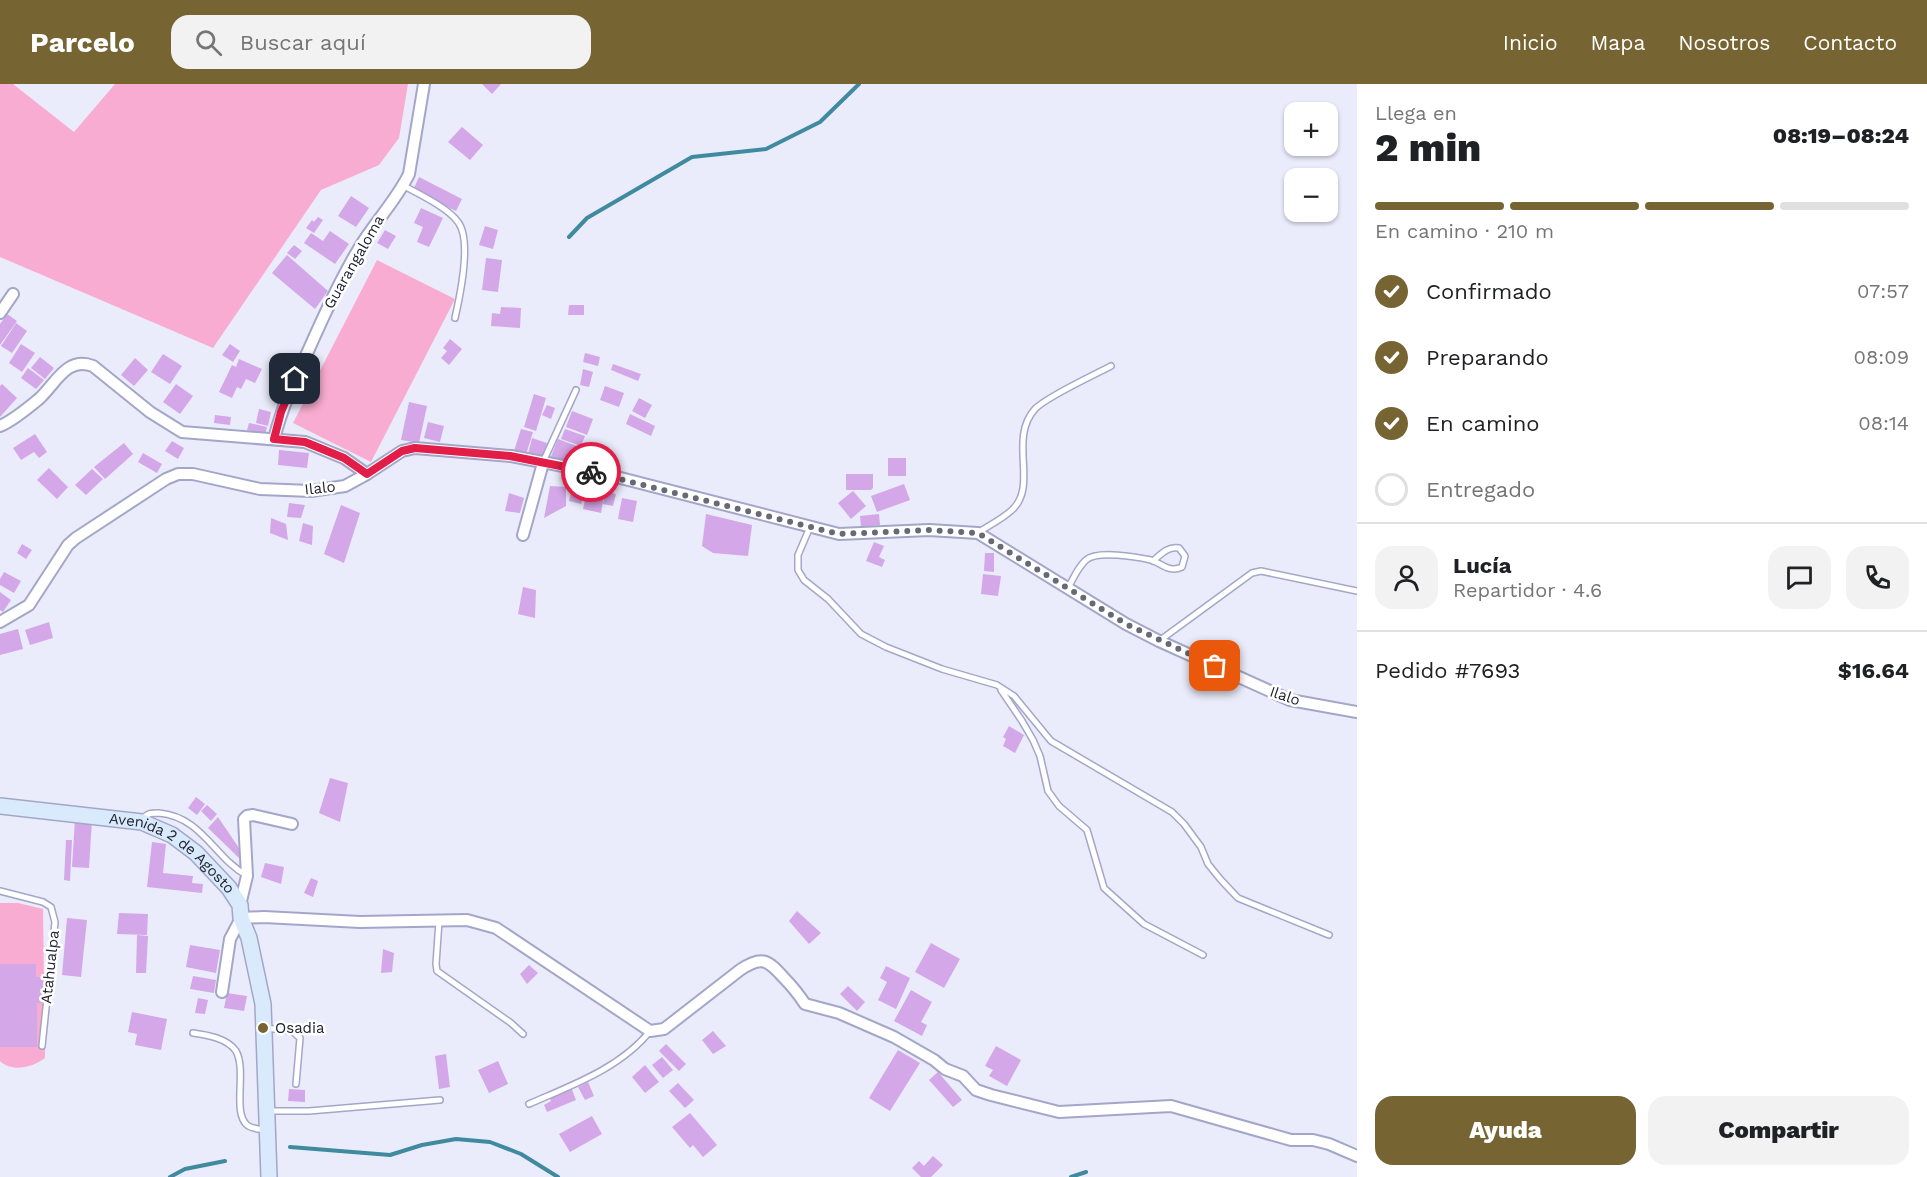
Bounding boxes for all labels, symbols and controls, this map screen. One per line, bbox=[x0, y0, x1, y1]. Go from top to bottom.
search box bbox=[171, 15, 591, 69]
text: Parcelo bbox=[30, 26, 135, 59]
icon: search bbox=[192, 26, 225, 59]
text: Buscar aquí bbox=[240, 30, 366, 55]
text: Inicio bbox=[1503, 30, 1558, 55]
text: Mapa bbox=[1591, 30, 1645, 55]
text: Nosotros bbox=[1678, 30, 1770, 55]
text: Contacto bbox=[1803, 30, 1897, 55]
text: Llega en bbox=[1375, 101, 1457, 125]
map controls bbox=[1284, 102, 1338, 222]
button: + bbox=[1284, 102, 1338, 156]
text: 08:19–08:24 bbox=[1773, 123, 1909, 148]
text: 2 min bbox=[1375, 125, 1481, 170]
button: − bbox=[1284, 168, 1338, 222]
street label: Guarangaloma bbox=[320, 212, 388, 312]
text: En camino · 210 m bbox=[1375, 219, 1554, 243]
icon: check bbox=[1375, 275, 1408, 308]
text: Confirmado bbox=[1426, 279, 1552, 304]
text: 07:57 bbox=[1857, 279, 1909, 303]
icon: check bbox=[1375, 341, 1408, 374]
text: Preparando bbox=[1426, 345, 1549, 370]
text: 08:09 bbox=[1854, 345, 1909, 369]
pin bbox=[269, 353, 320, 404]
icon: home bbox=[278, 362, 311, 395]
icon: check bbox=[1375, 407, 1408, 440]
text: En camino bbox=[1426, 411, 1540, 436]
text: 08:14 bbox=[1858, 411, 1909, 435]
courier bbox=[561, 442, 621, 502]
icon: bike bbox=[575, 456, 608, 489]
street label: Ilalo bbox=[304, 477, 336, 499]
text: Entregado bbox=[1426, 477, 1535, 502]
button: person bbox=[1375, 546, 1438, 609]
button: chat bbox=[1768, 546, 1831, 609]
button: phone bbox=[1846, 546, 1909, 609]
text: Lucía bbox=[1453, 553, 1511, 578]
text: Repartidor · 4.6 bbox=[1453, 578, 1602, 602]
pin bbox=[1189, 640, 1240, 691]
icon: bag bbox=[1198, 649, 1231, 682]
text: Pedido #7693 bbox=[1375, 658, 1520, 683]
text: $16.64 bbox=[1838, 658, 1909, 683]
street label: Ilalo bbox=[1267, 682, 1303, 710]
street label: Avenida 2 de Agosto bbox=[108, 809, 239, 897]
street label: Atahualpa bbox=[37, 929, 63, 1005]
place label: Osadia bbox=[275, 1019, 325, 1037]
marker: Osadia bbox=[256, 1021, 270, 1035]
button: Ayuda bbox=[1375, 1096, 1636, 1165]
button: Compartir bbox=[1648, 1096, 1909, 1165]

